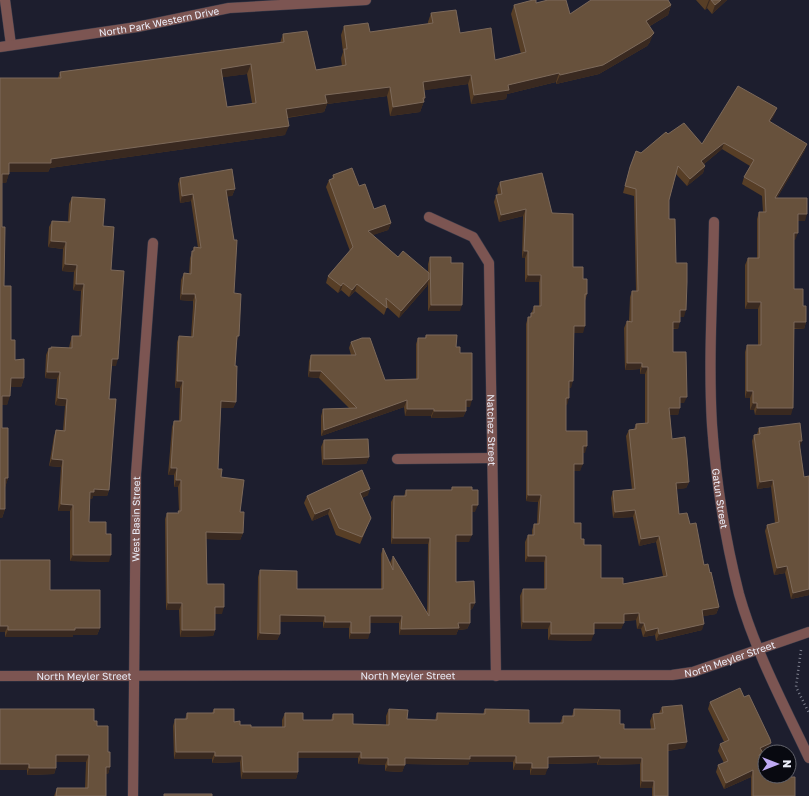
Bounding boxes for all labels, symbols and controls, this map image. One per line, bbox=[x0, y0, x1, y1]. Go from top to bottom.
street label: North Park Western Drive bbox=[98, 4, 220, 38]
street label: Natchez Street bbox=[485, 394, 498, 466]
street label: Gatun Street bbox=[710, 468, 731, 530]
street label: West Basin Street bbox=[129, 476, 142, 562]
street label: North Meyler Street bbox=[683, 638, 777, 679]
street label: North Meyler Street bbox=[360, 669, 456, 681]
street label: North Meyler Street bbox=[36, 670, 132, 682]
north arrow bbox=[757, 744, 797, 784]
text: N bbox=[781, 760, 794, 768]

